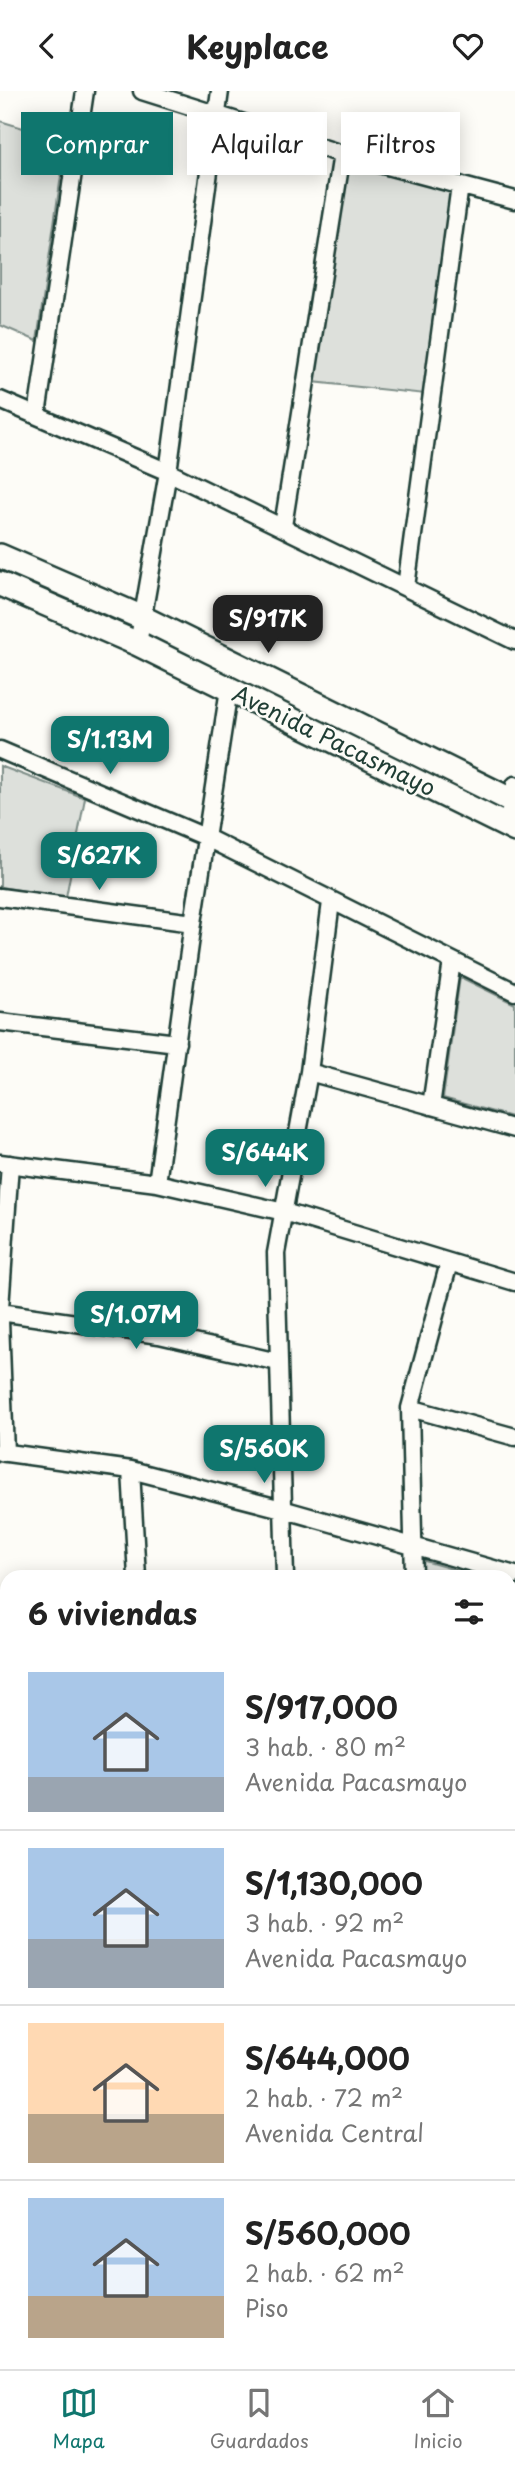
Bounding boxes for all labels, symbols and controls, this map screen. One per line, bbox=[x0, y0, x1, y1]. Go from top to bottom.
text: Keyplace bbox=[186, 22, 329, 70]
icon: back bbox=[28, 27, 66, 65]
icon: heart bbox=[449, 27, 487, 65]
chip: Comprar bbox=[21, 112, 173, 175]
chip: Alquilar bbox=[187, 112, 327, 175]
chip: Filtros bbox=[341, 112, 460, 175]
pin: S/917K bbox=[211, 595, 325, 655]
text: S/917K bbox=[229, 600, 307, 635]
street label: Avenida Pacasmayo bbox=[227, 675, 442, 804]
pin: S/1.13M bbox=[45, 717, 175, 776]
text: S/1.13M bbox=[67, 721, 153, 756]
pin: S/627K bbox=[42, 833, 156, 892]
text: S/627K bbox=[57, 837, 141, 872]
pin: S/644K bbox=[208, 1129, 322, 1189]
text: S/644K bbox=[221, 1134, 309, 1169]
pin: S/1.07M bbox=[71, 1291, 201, 1351]
text: S/1.07M bbox=[90, 1296, 182, 1331]
pin: S/560K bbox=[207, 1425, 321, 1485]
text: S/560K bbox=[220, 1430, 308, 1465]
text: 6 viviendas bbox=[28, 1590, 197, 1635]
icon: filters bbox=[450, 1593, 488, 1631]
text: S/917,000 bbox=[245, 1684, 398, 1729]
icon: home bbox=[84, 1700, 168, 1784]
text: 3 hab. · 80 m² bbox=[245, 1729, 406, 1764]
text: Avenida Pacasmayo bbox=[245, 1764, 467, 1799]
text: S/1,130,000 bbox=[245, 1860, 423, 1905]
icon: home bbox=[84, 1876, 168, 1960]
text: 3 hab. · 92 m² bbox=[245, 1905, 404, 1940]
text: Avenida Pacasmayo bbox=[245, 1940, 467, 1975]
text: S/644,000 bbox=[245, 2035, 410, 2080]
icon: home bbox=[84, 2051, 168, 2135]
text: 2 hab. · 72 m² bbox=[245, 2080, 403, 2115]
text: Avenida Central bbox=[245, 2115, 424, 2150]
text: S/560,000 bbox=[245, 2210, 411, 2255]
icon: home bbox=[84, 2226, 168, 2310]
text: 2 hab. · 62 m² bbox=[245, 2255, 405, 2290]
text: Piso bbox=[245, 2290, 289, 2325]
tab: Mapa bbox=[52, 2384, 105, 2454]
tab: Guardados bbox=[210, 2384, 309, 2454]
tab: Inicio bbox=[414, 2384, 463, 2454]

